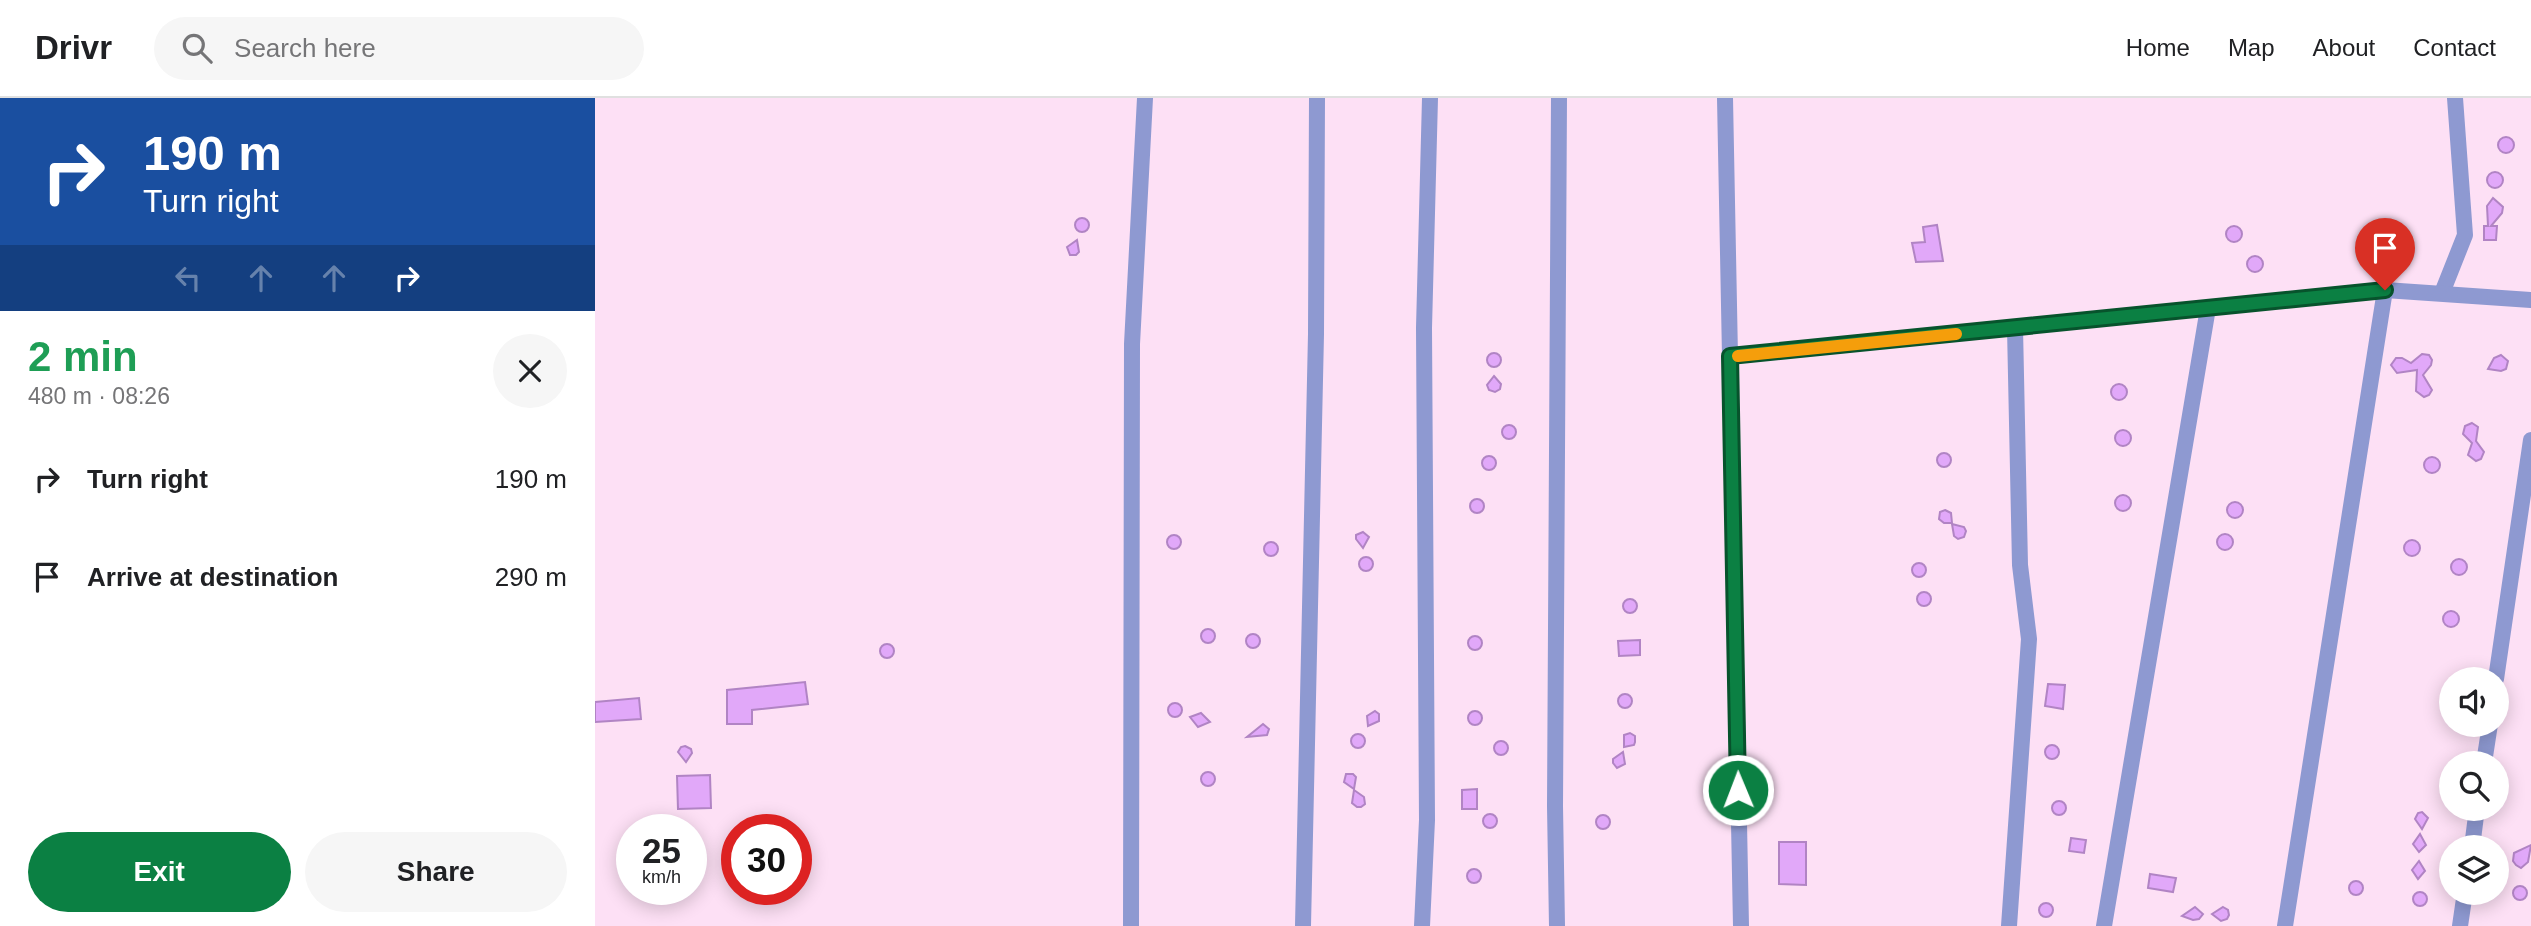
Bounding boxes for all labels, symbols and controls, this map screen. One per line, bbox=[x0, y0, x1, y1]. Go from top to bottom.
search box bbox=[154, 17, 644, 80]
text: Drivr bbox=[35, 29, 112, 66]
icon: search bbox=[178, 29, 216, 67]
text: Search here bbox=[234, 33, 376, 63]
text: Home bbox=[2126, 34, 2190, 61]
text: Map bbox=[2228, 34, 2275, 61]
text: About bbox=[2313, 34, 2375, 61]
text: Contact bbox=[2413, 34, 2496, 61]
icon: right bbox=[28, 126, 119, 217]
text: 190 m bbox=[143, 126, 282, 180]
text: Turn right bbox=[143, 183, 279, 219]
pin bbox=[2355, 218, 2415, 290]
icon: arrive bbox=[2366, 229, 2404, 267]
icon: left bbox=[169, 259, 207, 297]
icon: ahead bbox=[242, 259, 280, 297]
icon: ahead bbox=[315, 259, 353, 297]
icon: right bbox=[388, 259, 426, 297]
text: 2 min bbox=[28, 333, 138, 380]
button: close bbox=[493, 334, 567, 408]
text: 480 m · 08:26 bbox=[28, 383, 170, 409]
icon: right bbox=[28, 460, 66, 498]
text: Turn right bbox=[87, 464, 208, 494]
text: 190 m bbox=[495, 464, 567, 494]
icon: arrive bbox=[28, 558, 66, 596]
text: Arrive at destination bbox=[87, 562, 338, 592]
text: 290 m bbox=[495, 562, 567, 592]
map controls bbox=[2439, 667, 2509, 905]
button: sound bbox=[2439, 667, 2509, 737]
button: search bbox=[2439, 751, 2509, 821]
position arrow bbox=[1701, 753, 1775, 827]
speed limit sign: 30 bbox=[721, 814, 812, 905]
text: 25 bbox=[642, 831, 681, 870]
button: Exit bbox=[28, 832, 291, 912]
button: Share bbox=[305, 832, 567, 912]
button: layers bbox=[2439, 835, 2509, 905]
text: km/h bbox=[642, 867, 681, 887]

